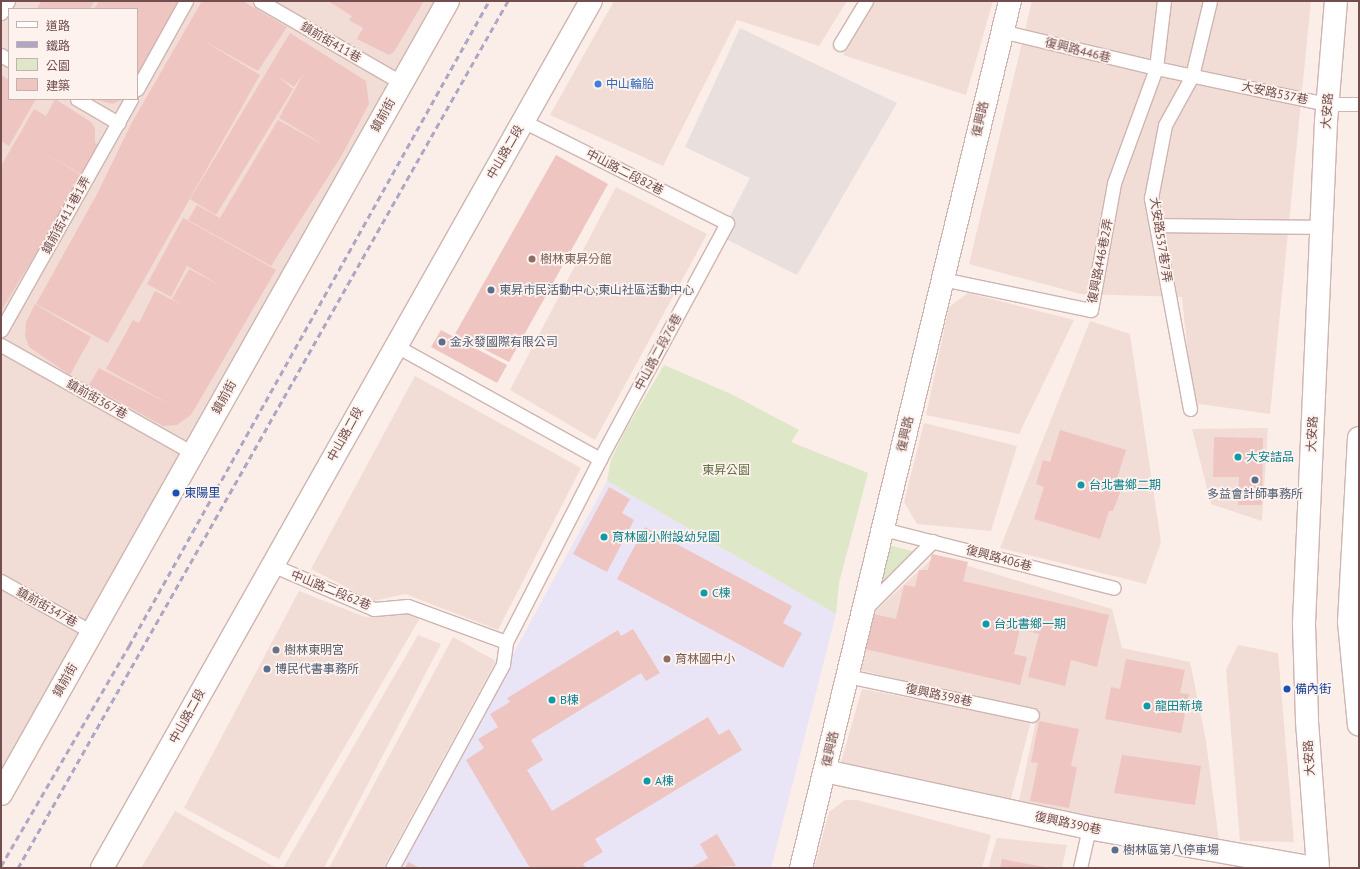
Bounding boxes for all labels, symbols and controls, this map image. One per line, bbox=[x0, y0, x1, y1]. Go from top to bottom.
legend bbox=[8, 8, 138, 100]
text: 道路 bbox=[46, 18, 70, 33]
street label: 鎮前街411巷 bbox=[298, 19, 364, 65]
street label: 復興路446巷 bbox=[1043, 35, 1113, 65]
text: 鐵路 bbox=[46, 38, 70, 53]
text: 公園 bbox=[46, 58, 70, 73]
place label: 中山輪胎 bbox=[606, 77, 654, 91]
text: 建築 bbox=[46, 78, 70, 93]
marker: 中山輪胎 bbox=[593, 79, 603, 89]
street label: 大安路537巷 bbox=[1240, 79, 1310, 107]
street label: 大安路 bbox=[1319, 93, 1335, 129]
street label: 鎮前街 bbox=[368, 96, 398, 134]
street label: 復興路 bbox=[969, 100, 991, 138]
street label: 中山路二段 bbox=[484, 122, 526, 182]
street label: 中山路二段82巷 bbox=[584, 146, 666, 198]
street label: 鎮前街411巷1弄 bbox=[39, 174, 93, 256]
street label: 大安路537巷7弄 bbox=[1147, 196, 1175, 284]
street label: 復興路446巷2弄 bbox=[1085, 217, 1115, 305]
place label: 樹林東昇分館 bbox=[540, 252, 612, 266]
marker: 樹林東昇分館 bbox=[527, 254, 537, 264]
place label: 東昇市民活動中心;東山社區活動中心 bbox=[499, 283, 694, 297]
marker: 東昇市民活動中心;東山社區活動中心 bbox=[486, 285, 496, 295]
street label: 中山路二段76巷 bbox=[632, 311, 684, 393]
place label: 金永發國際有限公司 bbox=[450, 335, 558, 349]
marker: 金永發國際有限公司 bbox=[437, 337, 447, 347]
street label: 鎮前街367巷 bbox=[64, 376, 130, 422]
street label: 鎮前街 bbox=[209, 378, 239, 416]
street label: 中山路二段 bbox=[324, 404, 366, 464]
street label: 復興路 bbox=[894, 415, 916, 453]
street label: 大安路 bbox=[1304, 416, 1320, 452]
place label: 大安詰品 bbox=[1246, 450, 1294, 464]
marker: 大安詰品 bbox=[1233, 452, 1243, 462]
park label: 東昇公園 bbox=[702, 463, 750, 477]
marker: 多益會計師事務所 bbox=[1250, 475, 1260, 485]
place label: 台北書鄉二期 bbox=[1089, 478, 1161, 492]
marker: 台北書鄉二期 bbox=[1076, 480, 1086, 490]
place label: 東陽里 bbox=[184, 486, 220, 500]
place label: 多益會計師事務所 bbox=[1207, 487, 1303, 501]
marker: 東陽里 bbox=[171, 488, 181, 498]
place label: 育林國小附設幼兒園 bbox=[612, 530, 720, 544]
marker: 育林國小附設幼兒園 bbox=[599, 532, 609, 542]
street label: 復興路406巷 bbox=[964, 542, 1034, 574]
street label: 中山路二段62巷 bbox=[289, 567, 373, 613]
street label: 鎮前街347巷 bbox=[14, 584, 80, 630]
place label: C棟 bbox=[712, 586, 731, 600]
marker: C棟 bbox=[699, 588, 709, 598]
place label: 台北書鄉一期 bbox=[994, 617, 1066, 631]
marker: 台北書鄉一期 bbox=[981, 619, 991, 629]
place label: 樹林東明宮 bbox=[284, 643, 344, 657]
marker: 樹林東明宮 bbox=[271, 645, 281, 655]
place label: 育林國中小 bbox=[675, 652, 735, 666]
marker: 育林國中小 bbox=[662, 654, 672, 664]
street label: 鎮前街 bbox=[50, 661, 80, 699]
place label: 博民代書事務所 bbox=[275, 662, 359, 676]
marker: 博民代書事務所 bbox=[262, 664, 272, 674]
street label: 復興路398巷 bbox=[904, 681, 974, 709]
place label: 備內街 bbox=[1295, 682, 1331, 696]
marker: 備內街 bbox=[1282, 684, 1292, 694]
street label: 中山路二段 bbox=[166, 686, 208, 746]
place label: B棟 bbox=[560, 693, 579, 707]
marker: B棟 bbox=[547, 695, 557, 705]
place label: 龍田新境 bbox=[1155, 699, 1203, 713]
marker: 龍田新境 bbox=[1142, 701, 1152, 711]
street label: 復興路 bbox=[819, 730, 841, 768]
street label: 大安路 bbox=[1301, 740, 1317, 776]
place label: A棟 bbox=[655, 774, 674, 788]
marker: A棟 bbox=[642, 776, 652, 786]
street label: 復興路390巷 bbox=[1033, 809, 1103, 837]
place label: 樹林區第八停車場 bbox=[1123, 843, 1219, 857]
marker: 樹林區第八停車場 bbox=[1110, 845, 1120, 855]

